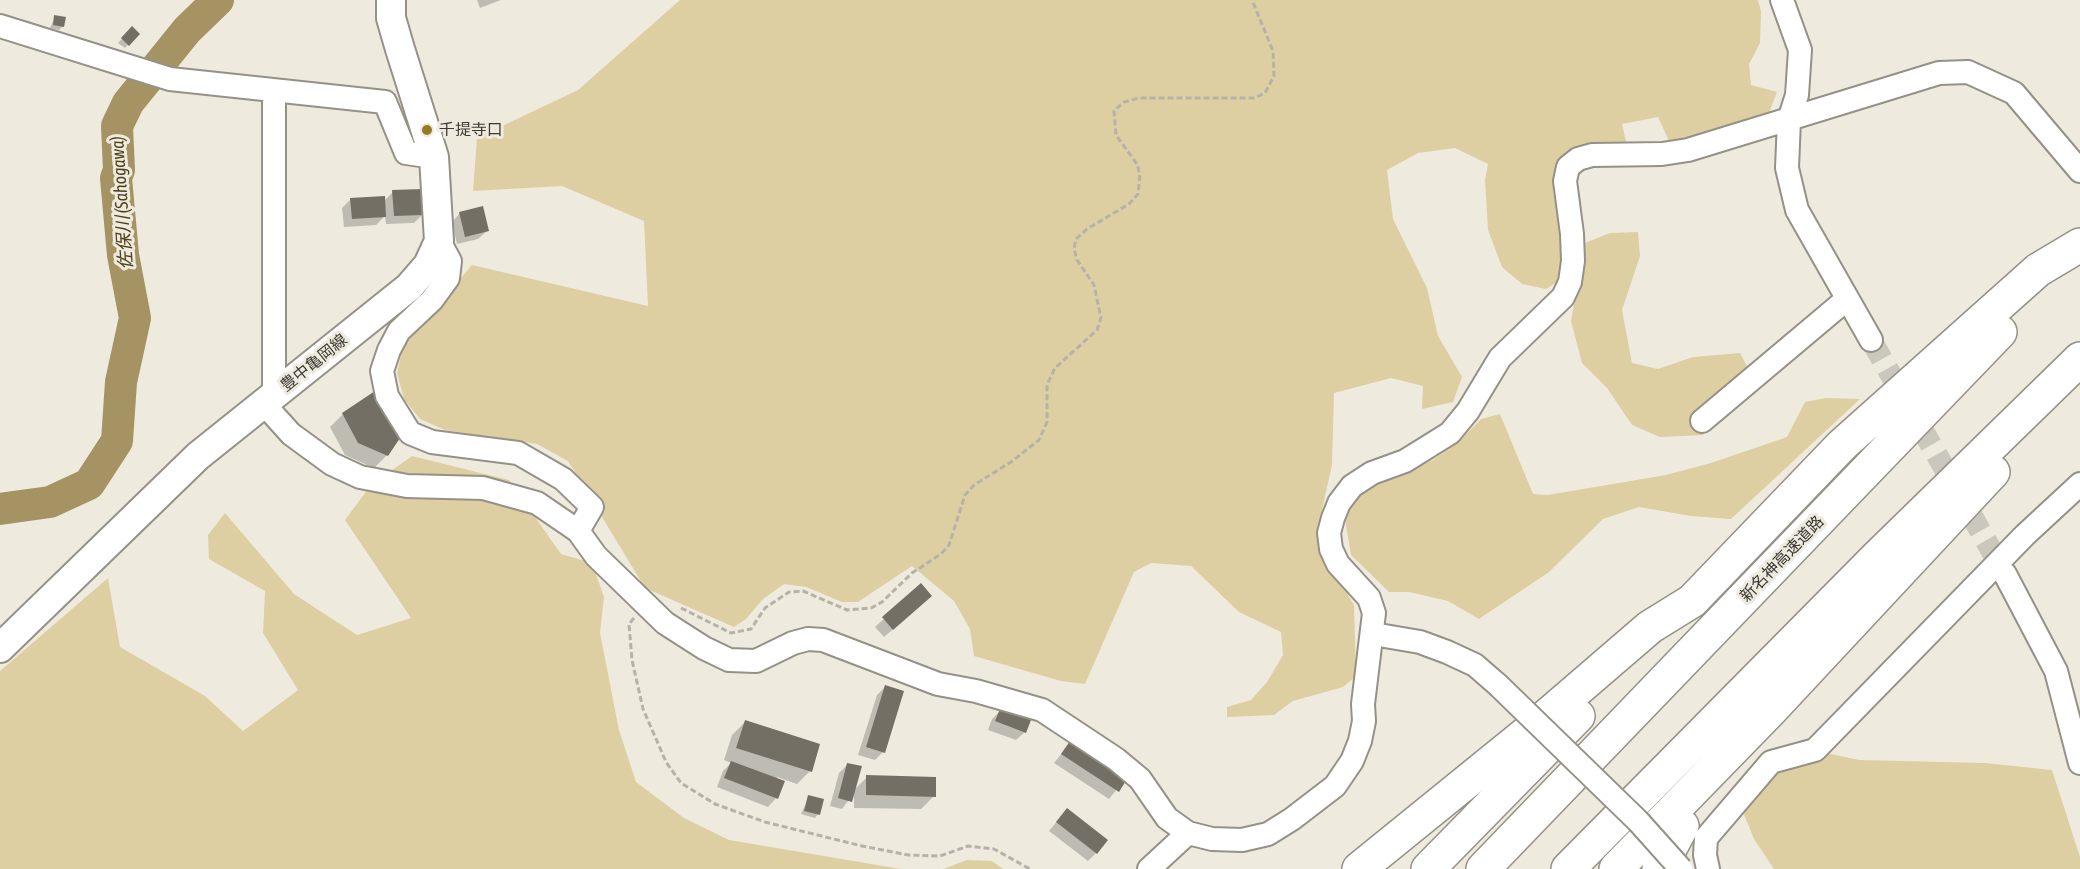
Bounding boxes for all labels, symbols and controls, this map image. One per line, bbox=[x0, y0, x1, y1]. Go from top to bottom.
place label: 千提寺口 bbox=[439, 120, 503, 140]
marker: 千提寺口 bbox=[420, 123, 434, 137]
water label: 佐保川 (Sahogawa) bbox=[107, 136, 137, 270]
street label: 豊中亀岡線 bbox=[277, 330, 351, 396]
street label: 新名神高速道路 bbox=[1736, 512, 1828, 606]

